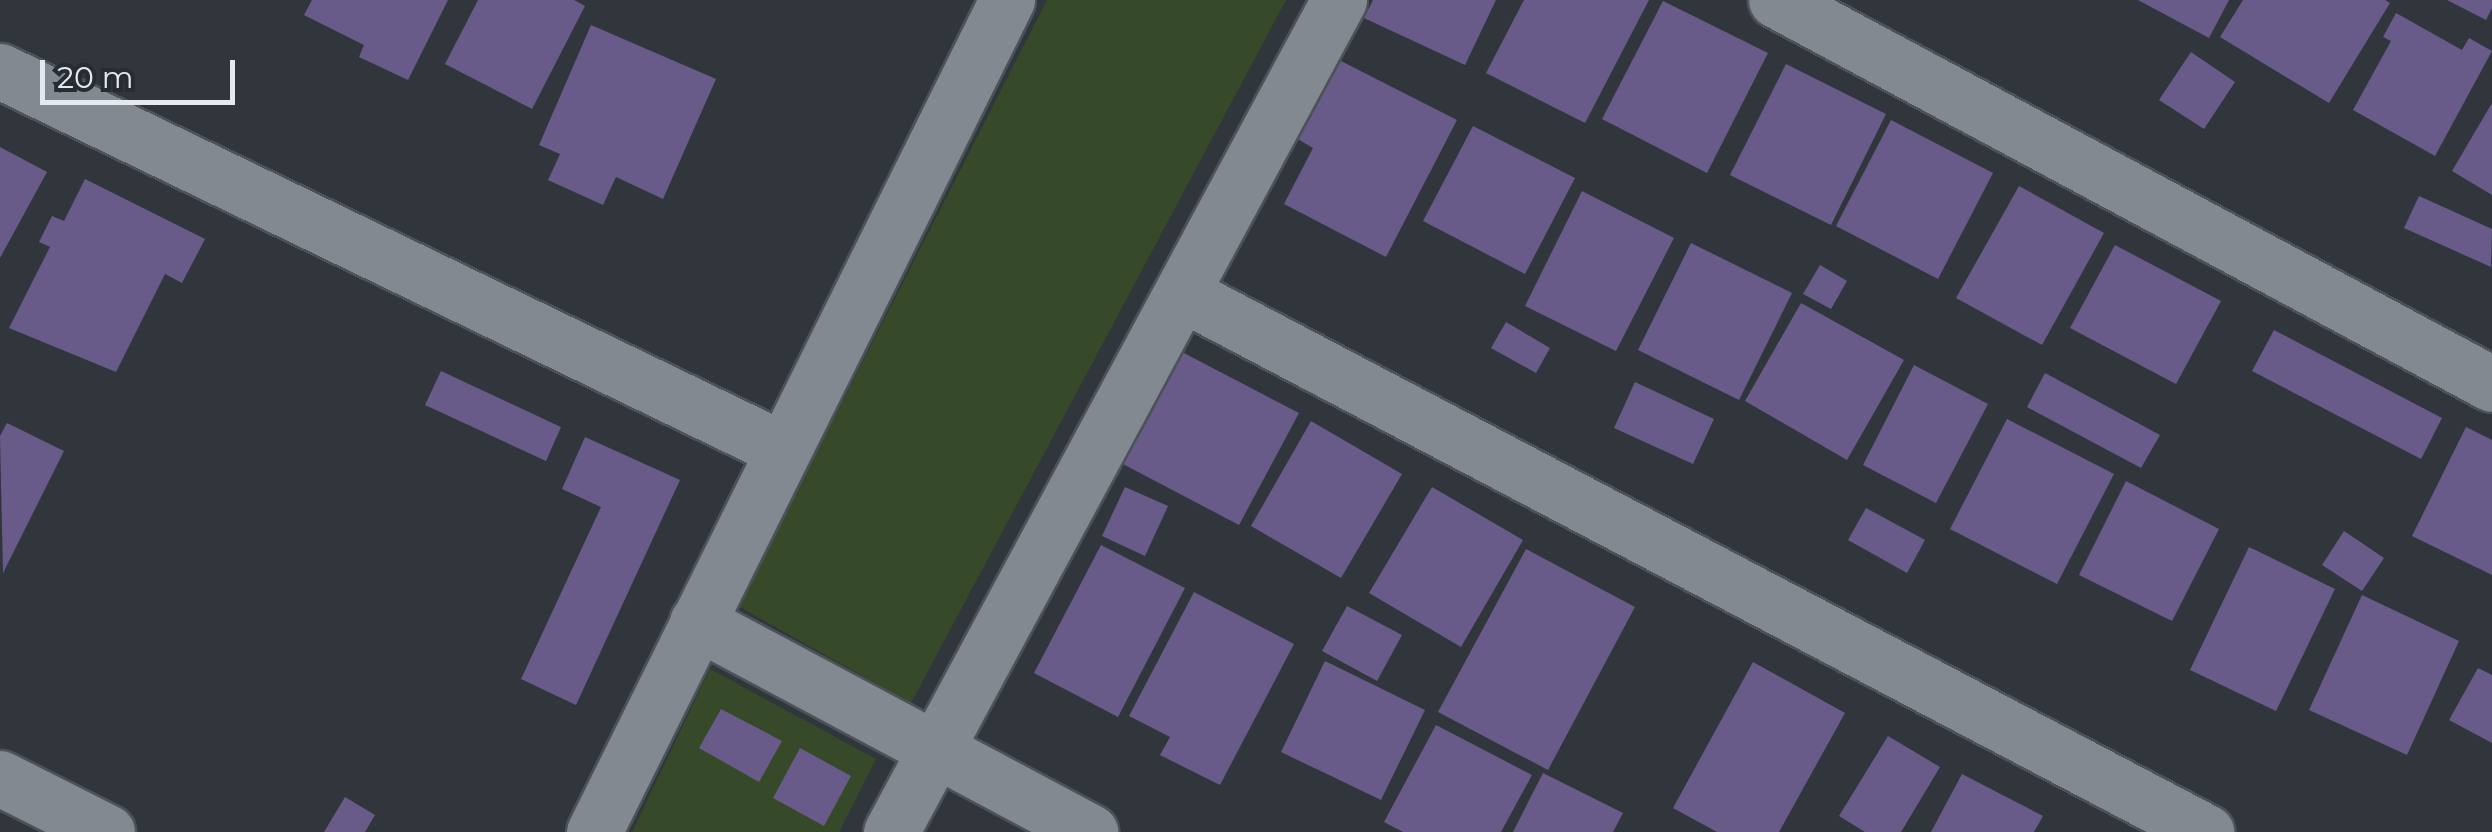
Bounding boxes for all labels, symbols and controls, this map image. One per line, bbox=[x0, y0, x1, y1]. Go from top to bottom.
scale bar bbox=[45, 40, 240, 102]
text: 20 m bbox=[57, 59, 134, 96]

